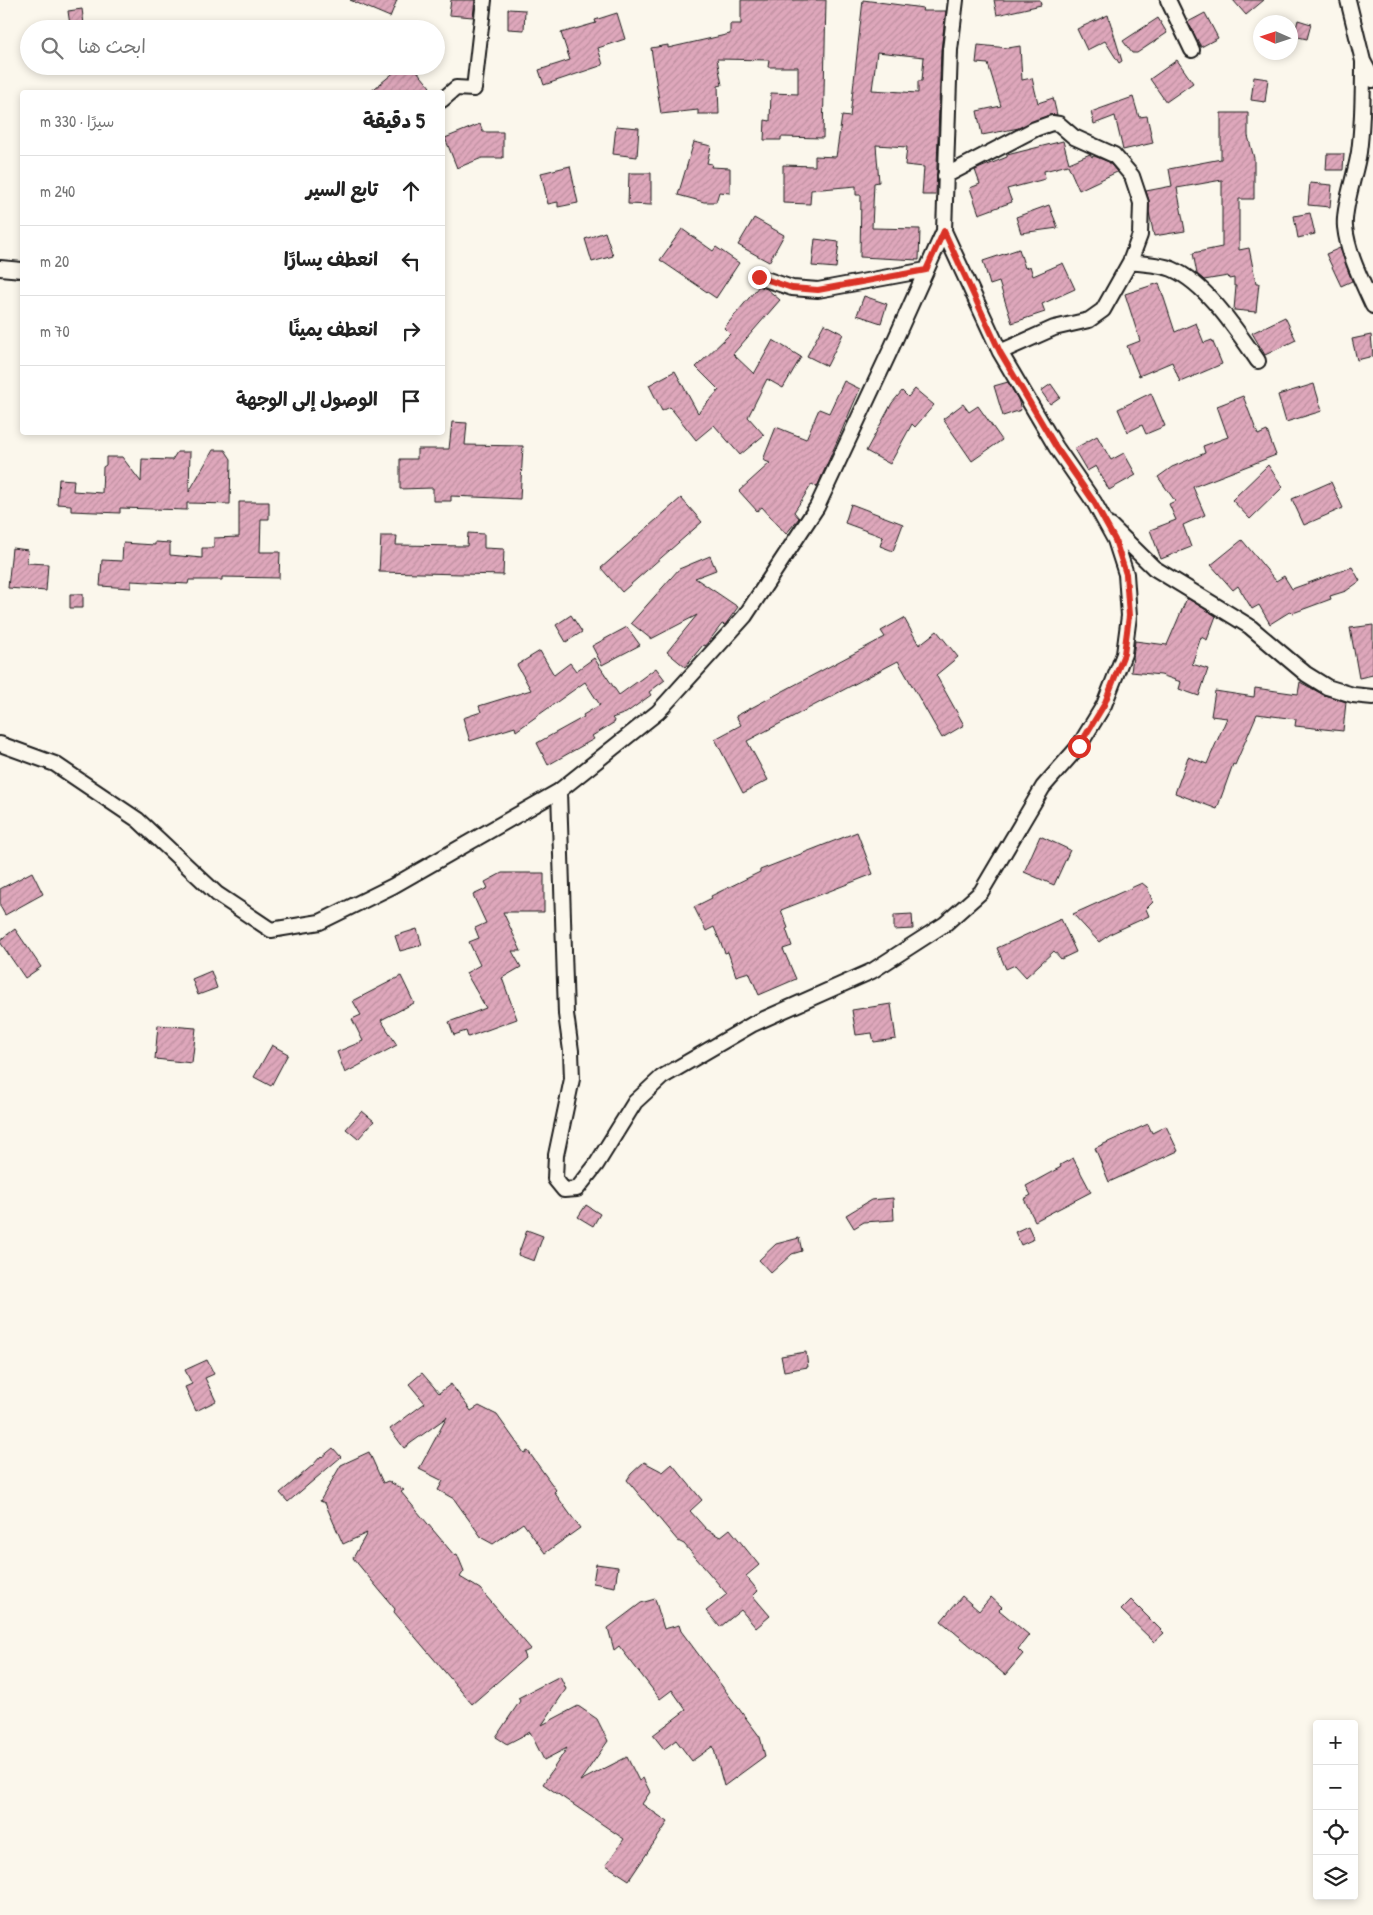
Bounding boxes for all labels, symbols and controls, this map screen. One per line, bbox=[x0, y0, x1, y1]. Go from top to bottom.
north arrow bbox=[1253, 15, 1298, 60]
search box bbox=[20, 20, 445, 75]
text: ابحث هنا bbox=[78, 33, 146, 59]
icon: search bbox=[38, 34, 66, 62]
text: 5 دقيقة bbox=[363, 106, 425, 135]
text: سيرًا · 330 m bbox=[40, 110, 115, 132]
text: تابع السير bbox=[306, 176, 378, 202]
icon: ahead bbox=[397, 177, 425, 205]
text: 240 m bbox=[40, 180, 75, 202]
text: انعطف يسارًا bbox=[284, 246, 378, 272]
icon: left bbox=[397, 247, 425, 275]
text: 20 m bbox=[40, 250, 69, 272]
route end bbox=[748, 266, 771, 289]
text: انعطف يمينًا bbox=[289, 316, 378, 342]
icon: right bbox=[397, 317, 425, 345]
text: 70 m bbox=[40, 320, 70, 342]
text: الوصول إلى الوجهة bbox=[236, 386, 378, 412]
icon: arrive bbox=[397, 387, 425, 415]
route start bbox=[1068, 735, 1091, 758]
map controls bbox=[1313, 1720, 1358, 1900]
button: + bbox=[1313, 1720, 1358, 1765]
button: − bbox=[1313, 1765, 1358, 1810]
button: locate bbox=[1313, 1810, 1358, 1855]
button: layers bbox=[1313, 1855, 1358, 1900]

